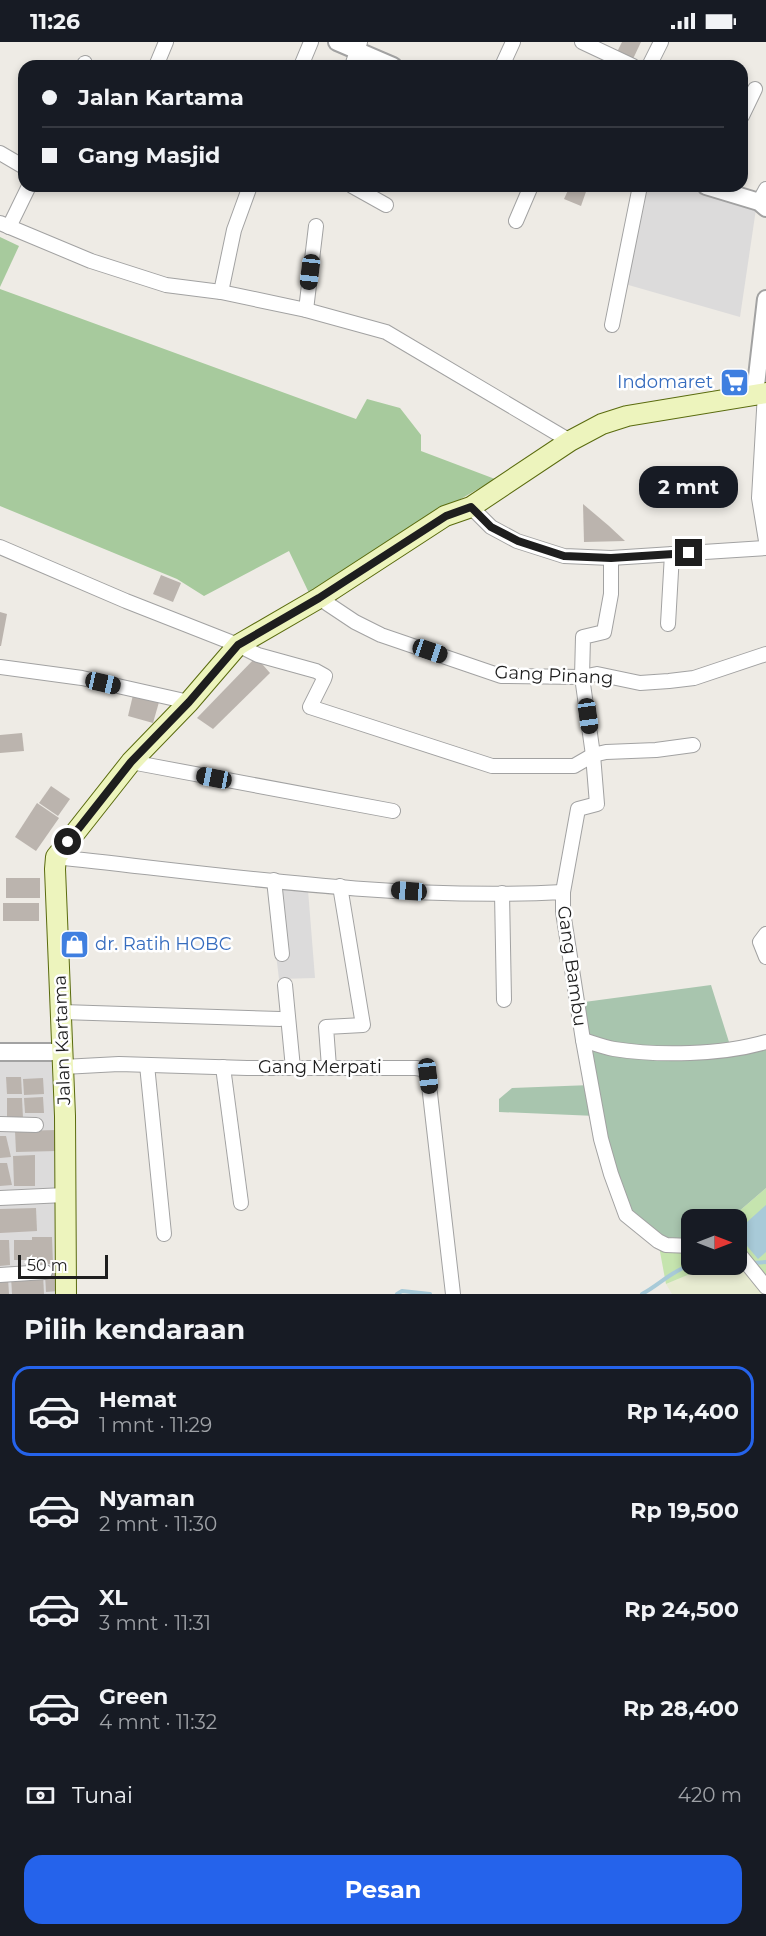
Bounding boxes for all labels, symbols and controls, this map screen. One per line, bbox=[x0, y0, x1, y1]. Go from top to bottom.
text: 11:26 bbox=[30, 8, 80, 35]
text: Jalan Kartama bbox=[78, 84, 244, 111]
text: Gang Masjid bbox=[78, 142, 220, 169]
car bbox=[299, 253, 321, 291]
supermarket icon: Indomaret bbox=[718, 366, 750, 398]
place label: Indomaret bbox=[617, 371, 713, 393]
callout: 2 mnt bbox=[640, 466, 738, 508]
text: 2 mnt bbox=[658, 475, 719, 499]
route end bbox=[675, 539, 702, 566]
car bbox=[410, 637, 450, 665]
street label: Gang Pinang bbox=[494, 661, 614, 689]
car bbox=[83, 670, 123, 696]
car bbox=[577, 697, 599, 735]
car bbox=[195, 766, 233, 790]
route start bbox=[54, 828, 81, 855]
car bbox=[390, 881, 428, 901]
street label: Gang Bambu bbox=[553, 904, 591, 1028]
shop icon: dr. Ratih HOBC bbox=[58, 928, 90, 960]
place label: dr. Ratih HOBC bbox=[95, 933, 232, 955]
street label: Jalan Kartama bbox=[49, 975, 75, 1106]
street label: Gang Merpati bbox=[258, 1056, 382, 1078]
car bbox=[417, 1057, 439, 1095]
north arrow bbox=[681, 1209, 747, 1275]
map controls bbox=[681, 1209, 747, 1275]
scale bar bbox=[18, 1252, 108, 1280]
text: 50 m bbox=[27, 1256, 68, 1275]
text: Pilih kendaraan bbox=[24, 1313, 245, 1346]
icon: car bbox=[27, 1384, 81, 1438]
text: Hemat bbox=[99, 1386, 177, 1413]
text: Rp 14,400 bbox=[626, 1398, 739, 1425]
text: 1 mnt · 11:29 bbox=[99, 1413, 212, 1437]
icon: car bbox=[27, 1483, 81, 1537]
text: Nyaman bbox=[99, 1485, 195, 1512]
text: Rp 19,500 bbox=[630, 1497, 739, 1524]
text: 2 mnt · 11:30 bbox=[99, 1512, 217, 1536]
icon: car bbox=[27, 1582, 81, 1636]
text: XL bbox=[99, 1584, 128, 1611]
text: Rp 24,500 bbox=[624, 1596, 739, 1623]
text: 3 mnt · 11:31 bbox=[99, 1611, 211, 1635]
icon: car bbox=[27, 1681, 81, 1735]
text: Green bbox=[99, 1683, 168, 1710]
text: Rp 28,400 bbox=[623, 1695, 739, 1722]
text: 4 mnt · 11:32 bbox=[99, 1710, 217, 1734]
icon: cash bbox=[24, 1779, 57, 1812]
text: Tunai bbox=[72, 1782, 133, 1809]
text: 420 m bbox=[678, 1783, 742, 1807]
button: Pesan bbox=[24, 1855, 742, 1924]

